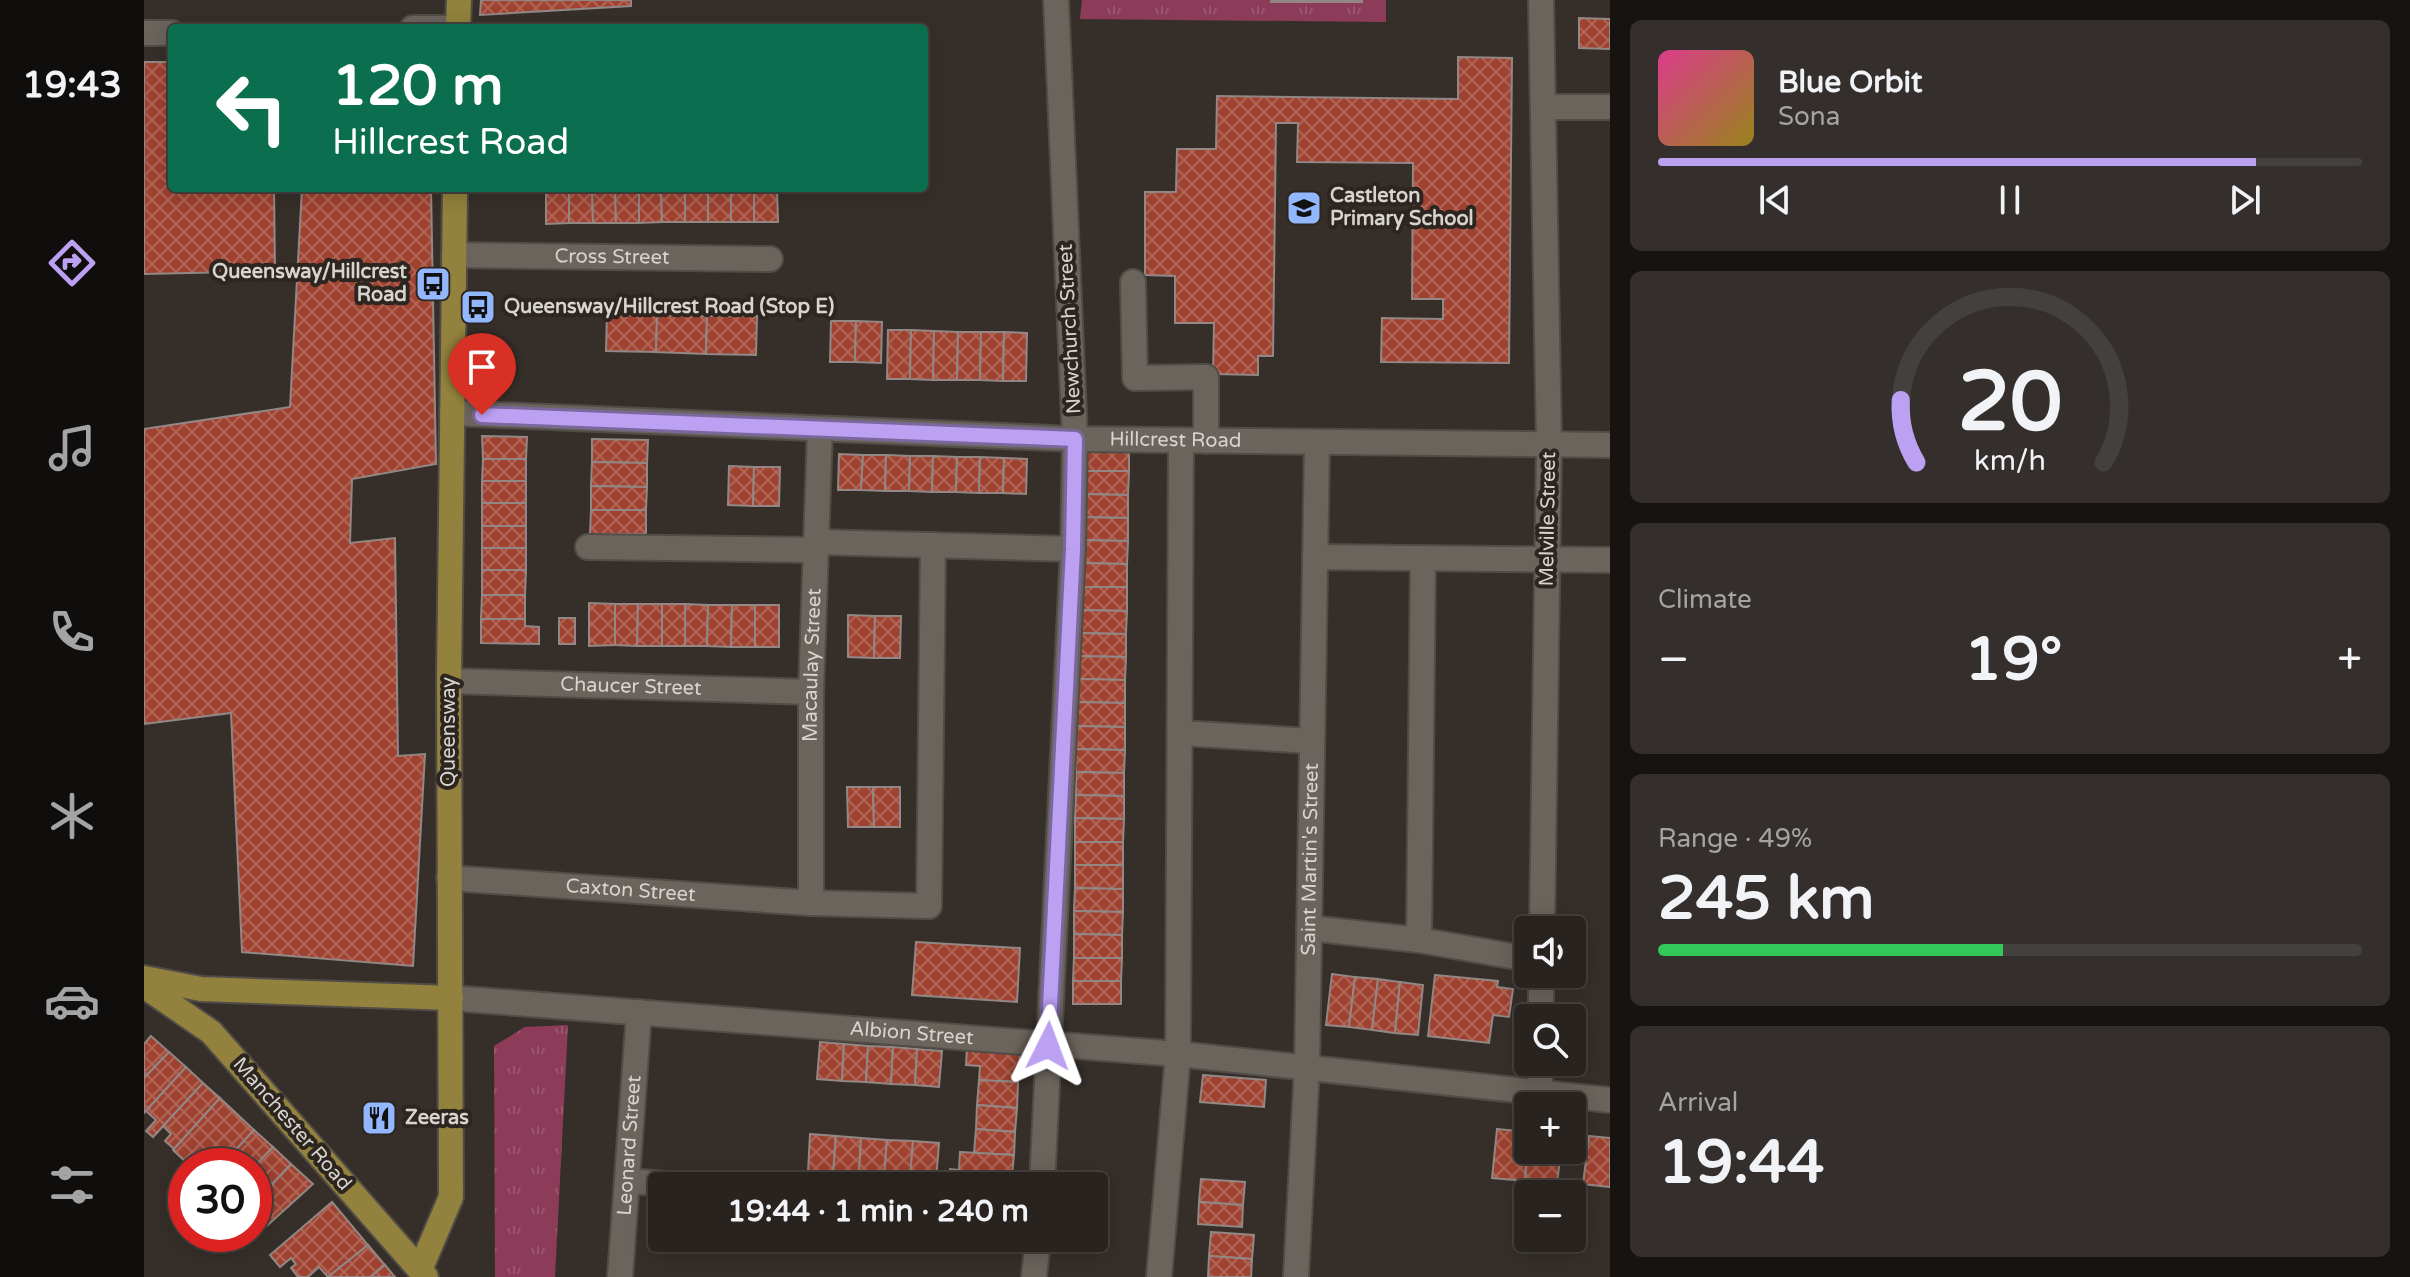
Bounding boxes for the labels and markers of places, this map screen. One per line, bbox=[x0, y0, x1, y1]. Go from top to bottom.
place label: Castleton Primary School bbox=[1330, 184, 1474, 231]
school or university icon: Castleton Primary School bbox=[1285, 189, 1323, 227]
place label: Queensway/Hillcrest Road bbox=[212, 260, 407, 307]
bus stop icon: Queensway/Hillcrest Road bbox=[414, 265, 452, 303]
bus stop icon: Queensway/Hillcrest Road (Stop E) bbox=[459, 288, 497, 326]
place label: Queensway/Hillcrest Road (Stop E) bbox=[504, 295, 834, 319]
pin bbox=[448, 333, 516, 415]
restaurant icon: Zeeras bbox=[360, 1099, 398, 1137]
place label: Zeeras bbox=[405, 1106, 469, 1130]

